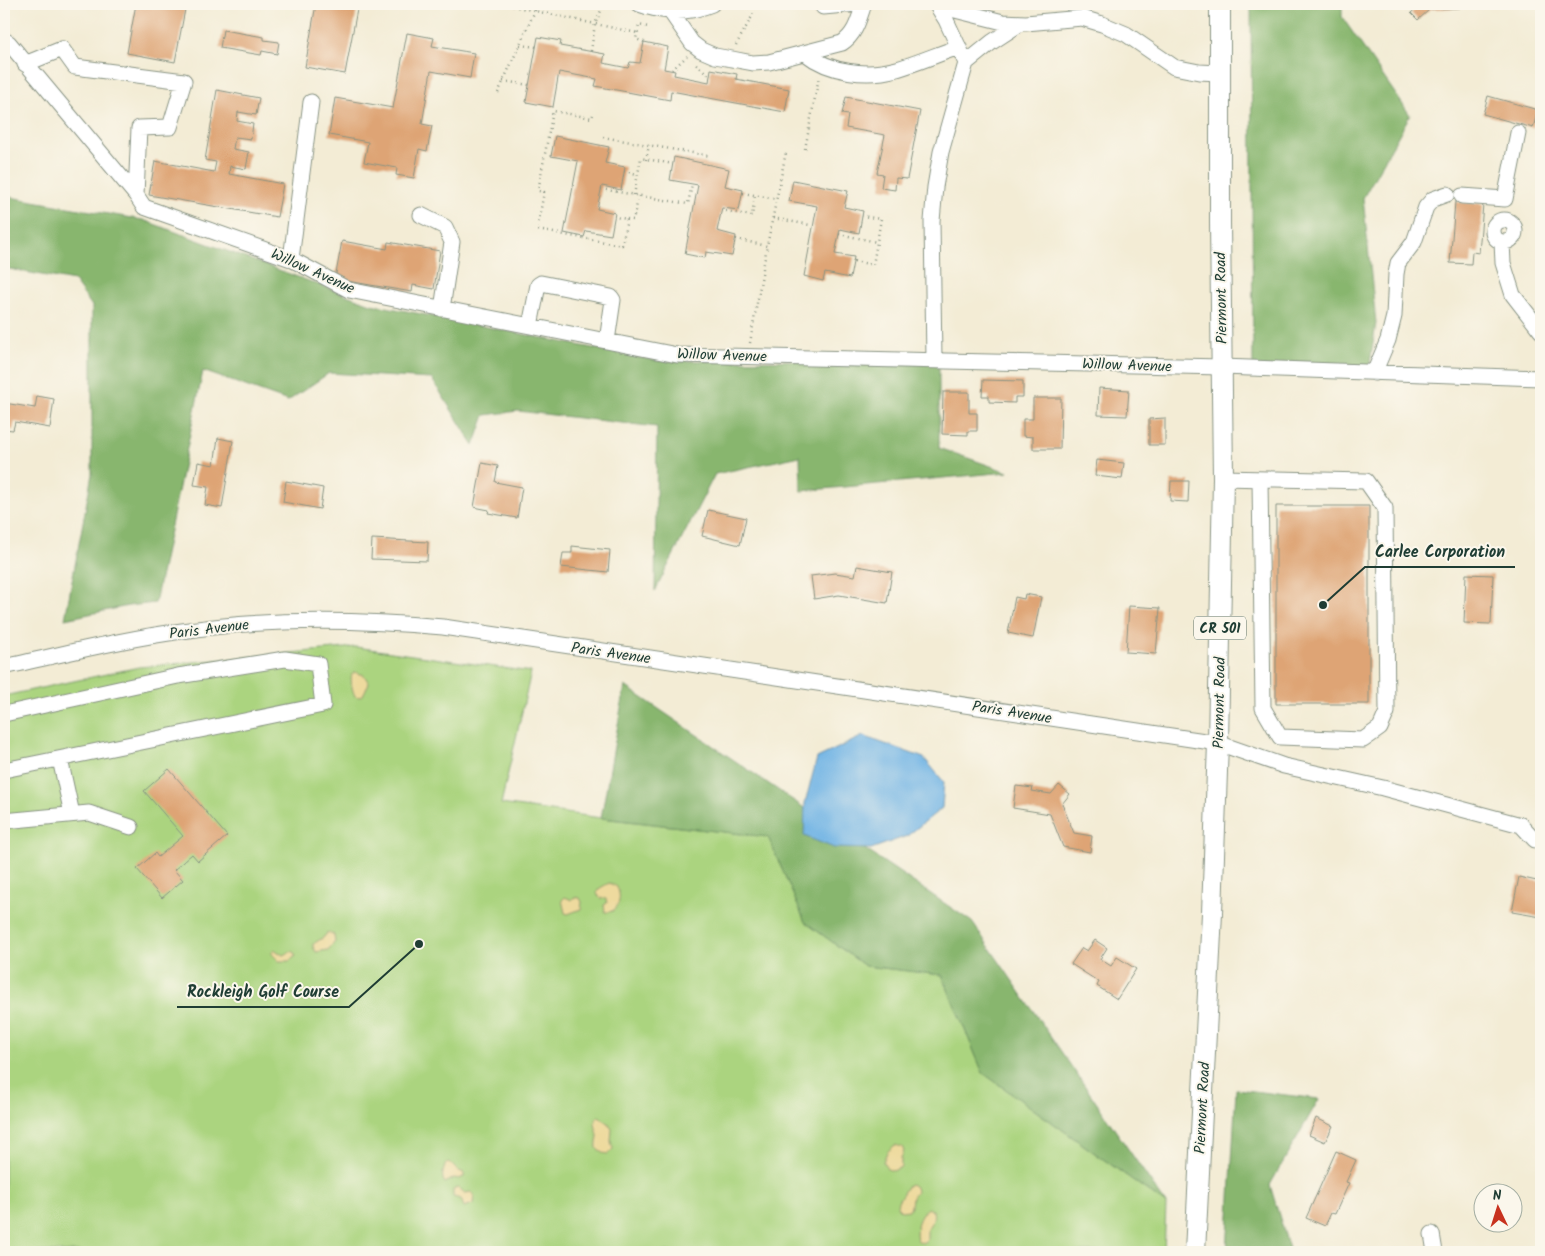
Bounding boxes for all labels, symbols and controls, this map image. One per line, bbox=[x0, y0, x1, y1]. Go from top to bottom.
street label: Willow Avenue bbox=[267, 243, 359, 301]
street label: Piermont Road bbox=[1209, 251, 1235, 344]
street label: Willow Avenue bbox=[677, 342, 767, 370]
street label: Willow Avenue bbox=[1082, 352, 1172, 380]
callout: Carlee Corporation bbox=[1365, 536, 1515, 567]
text: Carlee Corporation bbox=[1375, 540, 1505, 565]
street label: Paris Avenue bbox=[168, 613, 251, 647]
road number: CR 501 bbox=[1194, 616, 1246, 640]
street label: Paris Avenue bbox=[569, 637, 653, 671]
street label: Piermont Road bbox=[1207, 656, 1233, 749]
street label: Paris Avenue bbox=[970, 695, 1054, 731]
callout: Rockleigh Golf Course bbox=[177, 976, 349, 1007]
text: Rockleigh Golf Course bbox=[187, 980, 339, 1005]
street label: Piermont Road bbox=[1189, 1061, 1217, 1155]
north arrow bbox=[1472, 1184, 1522, 1234]
text: N bbox=[1492, 1185, 1502, 1207]

